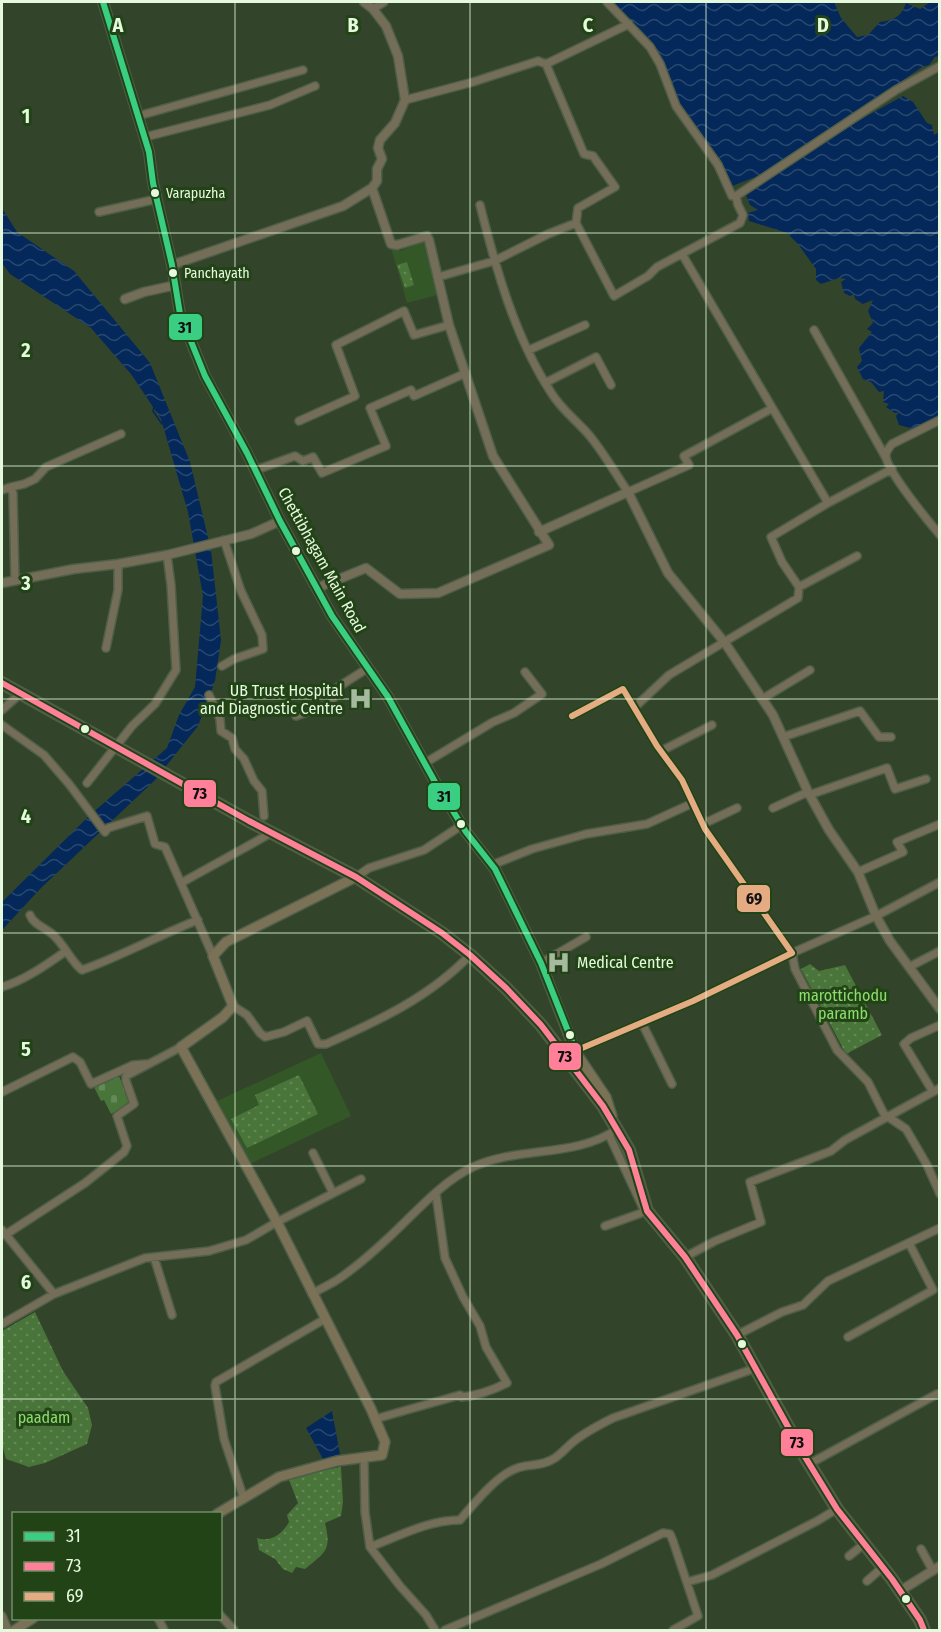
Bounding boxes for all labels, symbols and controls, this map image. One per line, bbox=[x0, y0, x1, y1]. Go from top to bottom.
text: A bbox=[112, 13, 125, 37]
text: B bbox=[347, 13, 359, 37]
text: C bbox=[583, 13, 594, 37]
text: D bbox=[817, 13, 829, 37]
text: 1 bbox=[22, 104, 30, 128]
place label: Varapuzha bbox=[166, 185, 225, 202]
marker: Varapuzha bbox=[149, 187, 161, 199]
place label: Panchayath bbox=[184, 265, 250, 282]
marker: Panchayath bbox=[167, 267, 179, 279]
line badge: 31 bbox=[168, 313, 203, 341]
text: 31 bbox=[177, 318, 192, 337]
text: 2 bbox=[20, 338, 31, 362]
street label: Chettibhagam Main Road bbox=[274, 484, 370, 636]
unlabelled marker bbox=[290, 545, 302, 557]
text: 3 bbox=[20, 571, 31, 595]
place label: UB Trust Hospital and Diagnostic Centre bbox=[200, 681, 343, 718]
hospital icon: UB Trust Hospital and Diagnostic Centre bbox=[348, 686, 374, 712]
unlabelled marker bbox=[79, 723, 91, 735]
line badge: 73 bbox=[183, 779, 217, 808]
line badge: 31 bbox=[427, 782, 461, 811]
text: 73 bbox=[193, 784, 208, 803]
text: 31 bbox=[436, 787, 451, 806]
text: 4 bbox=[21, 804, 31, 828]
unlabelled marker bbox=[455, 818, 467, 830]
line badge: 69 bbox=[736, 884, 771, 913]
text: 69 bbox=[746, 889, 762, 908]
hospital icon: Medical Centre bbox=[546, 949, 572, 975]
place label: Medical Centre bbox=[577, 953, 674, 972]
park label: marottichodu paramb bbox=[799, 986, 887, 1023]
unlabelled marker bbox=[564, 1029, 576, 1041]
text: 5 bbox=[21, 1037, 31, 1061]
line badge: 73 bbox=[548, 1042, 582, 1071]
text: 73 bbox=[558, 1047, 573, 1066]
text: 6 bbox=[21, 1270, 31, 1294]
unlabelled marker bbox=[736, 1338, 748, 1350]
park label: paadam bbox=[18, 1408, 70, 1427]
line badge: 73 bbox=[780, 1428, 814, 1457]
text: 73 bbox=[790, 1433, 805, 1452]
legend bbox=[12, 1512, 222, 1620]
text: 31 bbox=[66, 1525, 81, 1547]
text: 73 bbox=[66, 1555, 81, 1577]
text: 69 bbox=[66, 1585, 83, 1607]
unlabelled marker bbox=[900, 1593, 912, 1605]

